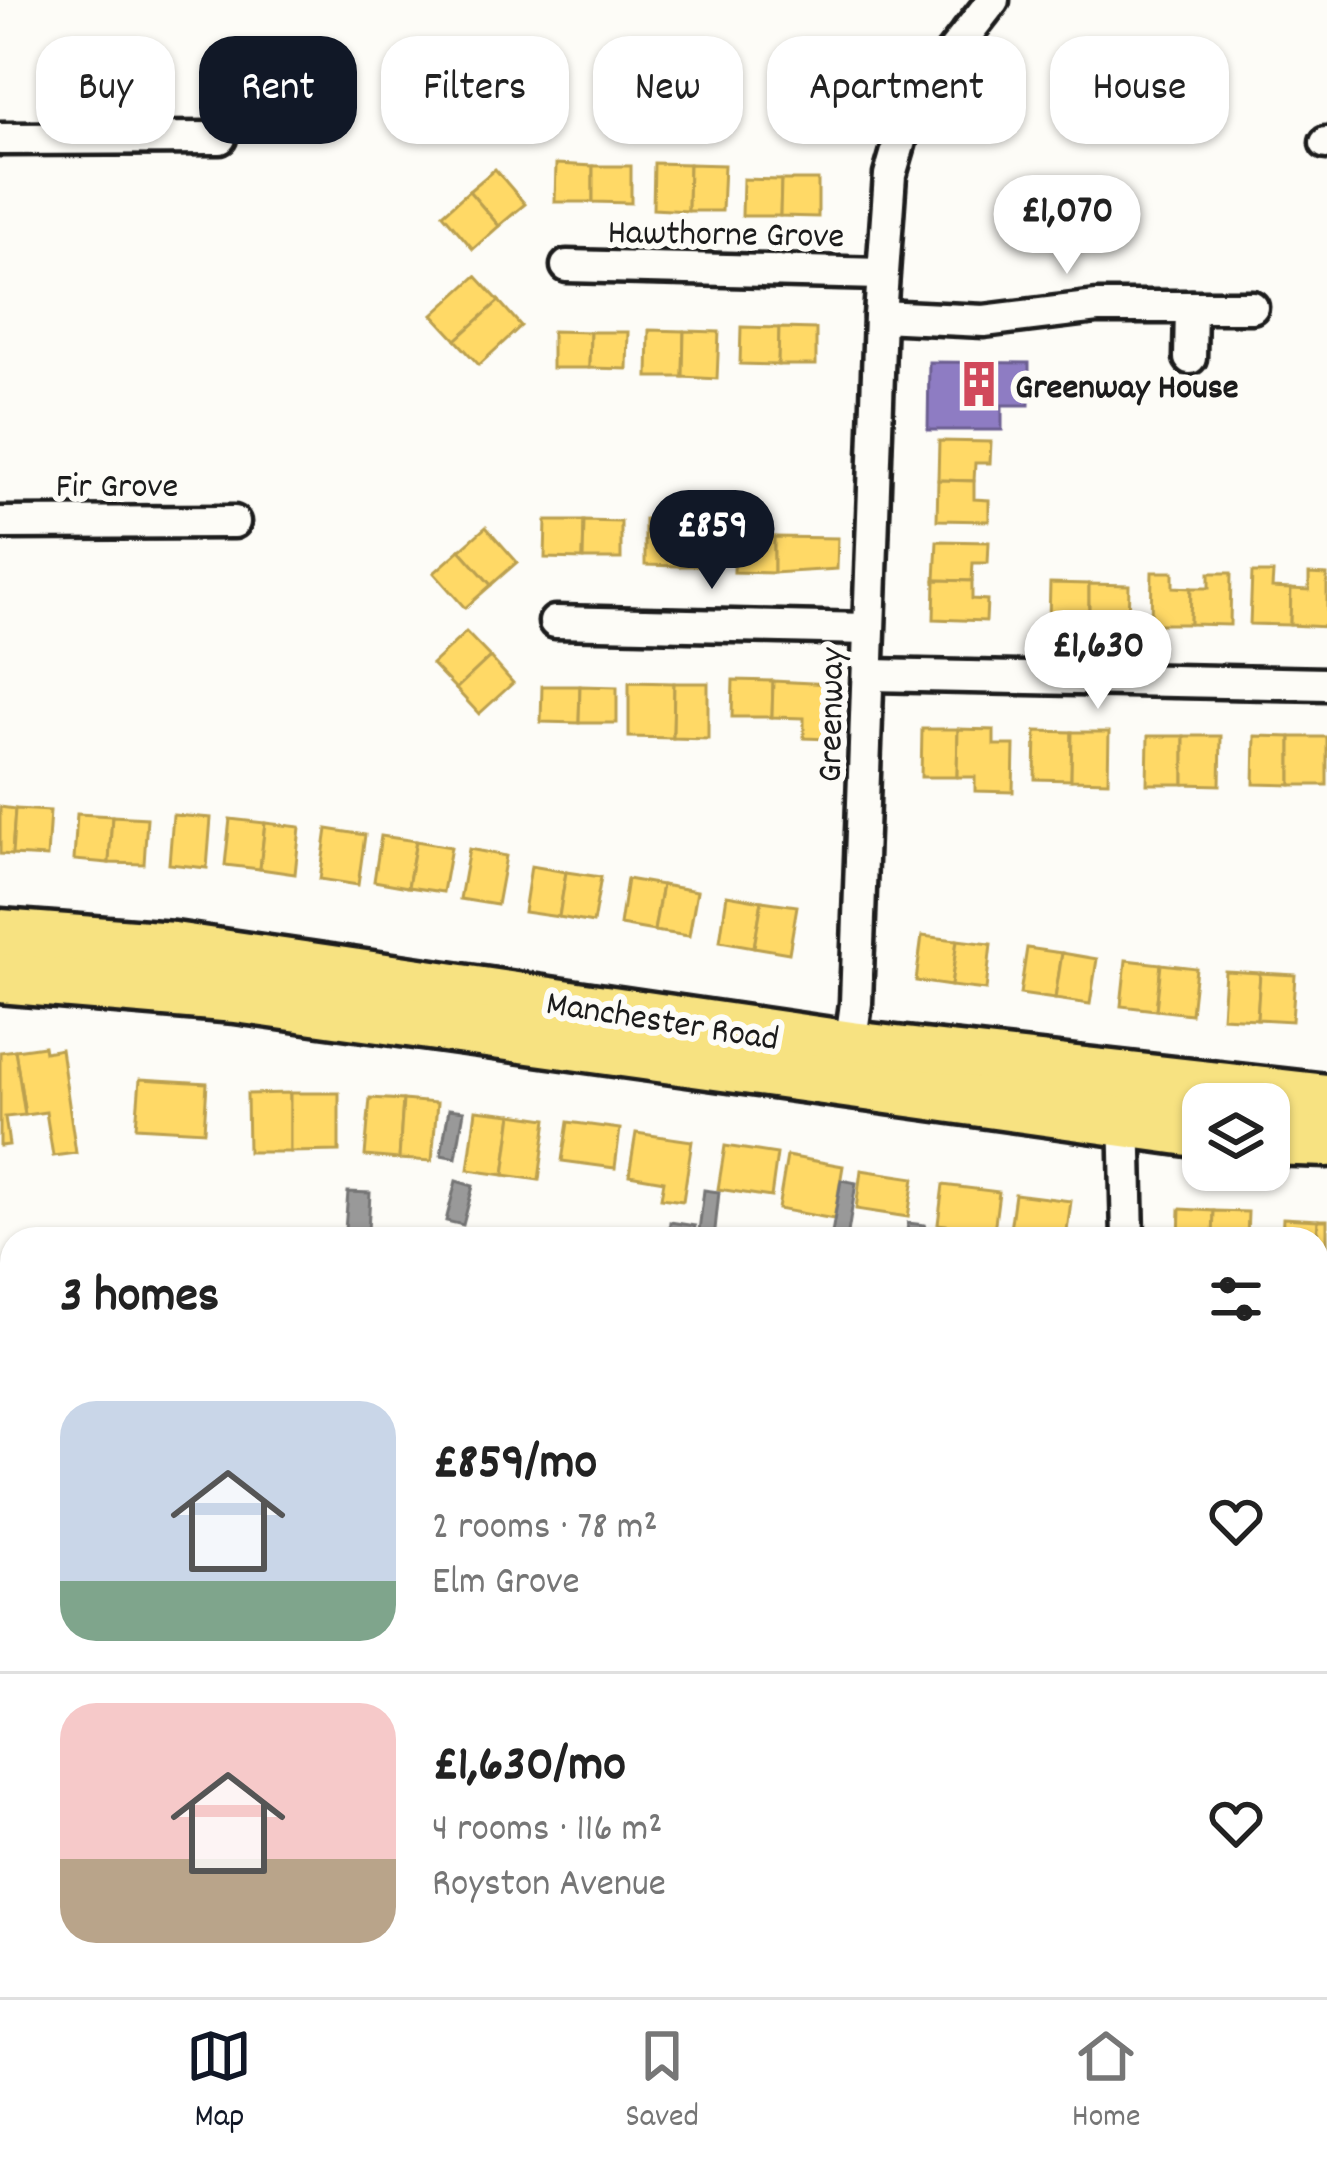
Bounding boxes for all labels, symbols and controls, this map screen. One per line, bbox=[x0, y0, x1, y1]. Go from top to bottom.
chip: Buy bbox=[36, 36, 175, 144]
chip: Rent bbox=[199, 36, 357, 144]
chip: Filters bbox=[381, 36, 569, 144]
chip: New bbox=[593, 36, 743, 144]
chip: Apartment bbox=[767, 36, 1026, 144]
chip: House bbox=[1050, 36, 1229, 144]
pin: £1,070 bbox=[969, 175, 1165, 277]
text: £1,070 bbox=[1021, 186, 1113, 241]
street label: Hawthorne Grove bbox=[607, 209, 845, 265]
building icon: Greenway House bbox=[954, 359, 1004, 409]
place label: Greenway House bbox=[1015, 364, 1239, 416]
street label: Fir Grove bbox=[56, 463, 178, 515]
pin: £859 bbox=[641, 490, 783, 592]
text: £859 bbox=[676, 501, 748, 556]
pin: £1,630 bbox=[1000, 610, 1196, 712]
text: £1,630 bbox=[1051, 621, 1145, 676]
street label: Greenway bbox=[807, 646, 861, 783]
street label: Manchester Road bbox=[542, 980, 782, 1068]
map controls bbox=[1182, 1083, 1290, 1191]
button: layers bbox=[1182, 1083, 1290, 1191]
text: 3 homes bbox=[60, 1263, 219, 1335]
icon: filters bbox=[1203, 1266, 1269, 1332]
text: £859/mo bbox=[432, 1430, 597, 1502]
icon: home bbox=[156, 1449, 300, 1593]
icon: heart bbox=[1203, 1488, 1269, 1554]
text: 2 rooms · 78 m² bbox=[432, 1502, 658, 1557]
text: Elm Grove bbox=[432, 1557, 580, 1612]
text: £1,630/mo bbox=[432, 1732, 626, 1804]
icon: home bbox=[156, 1751, 300, 1895]
icon: heart bbox=[1203, 1790, 1269, 1856]
text: 4 rooms · 116 m² bbox=[432, 1804, 662, 1859]
text: Royston Avenue bbox=[432, 1859, 666, 1914]
tab: Map bbox=[186, 2023, 252, 2142]
tab: Saved bbox=[625, 2023, 699, 2142]
tab: Home bbox=[1072, 2023, 1141, 2142]

